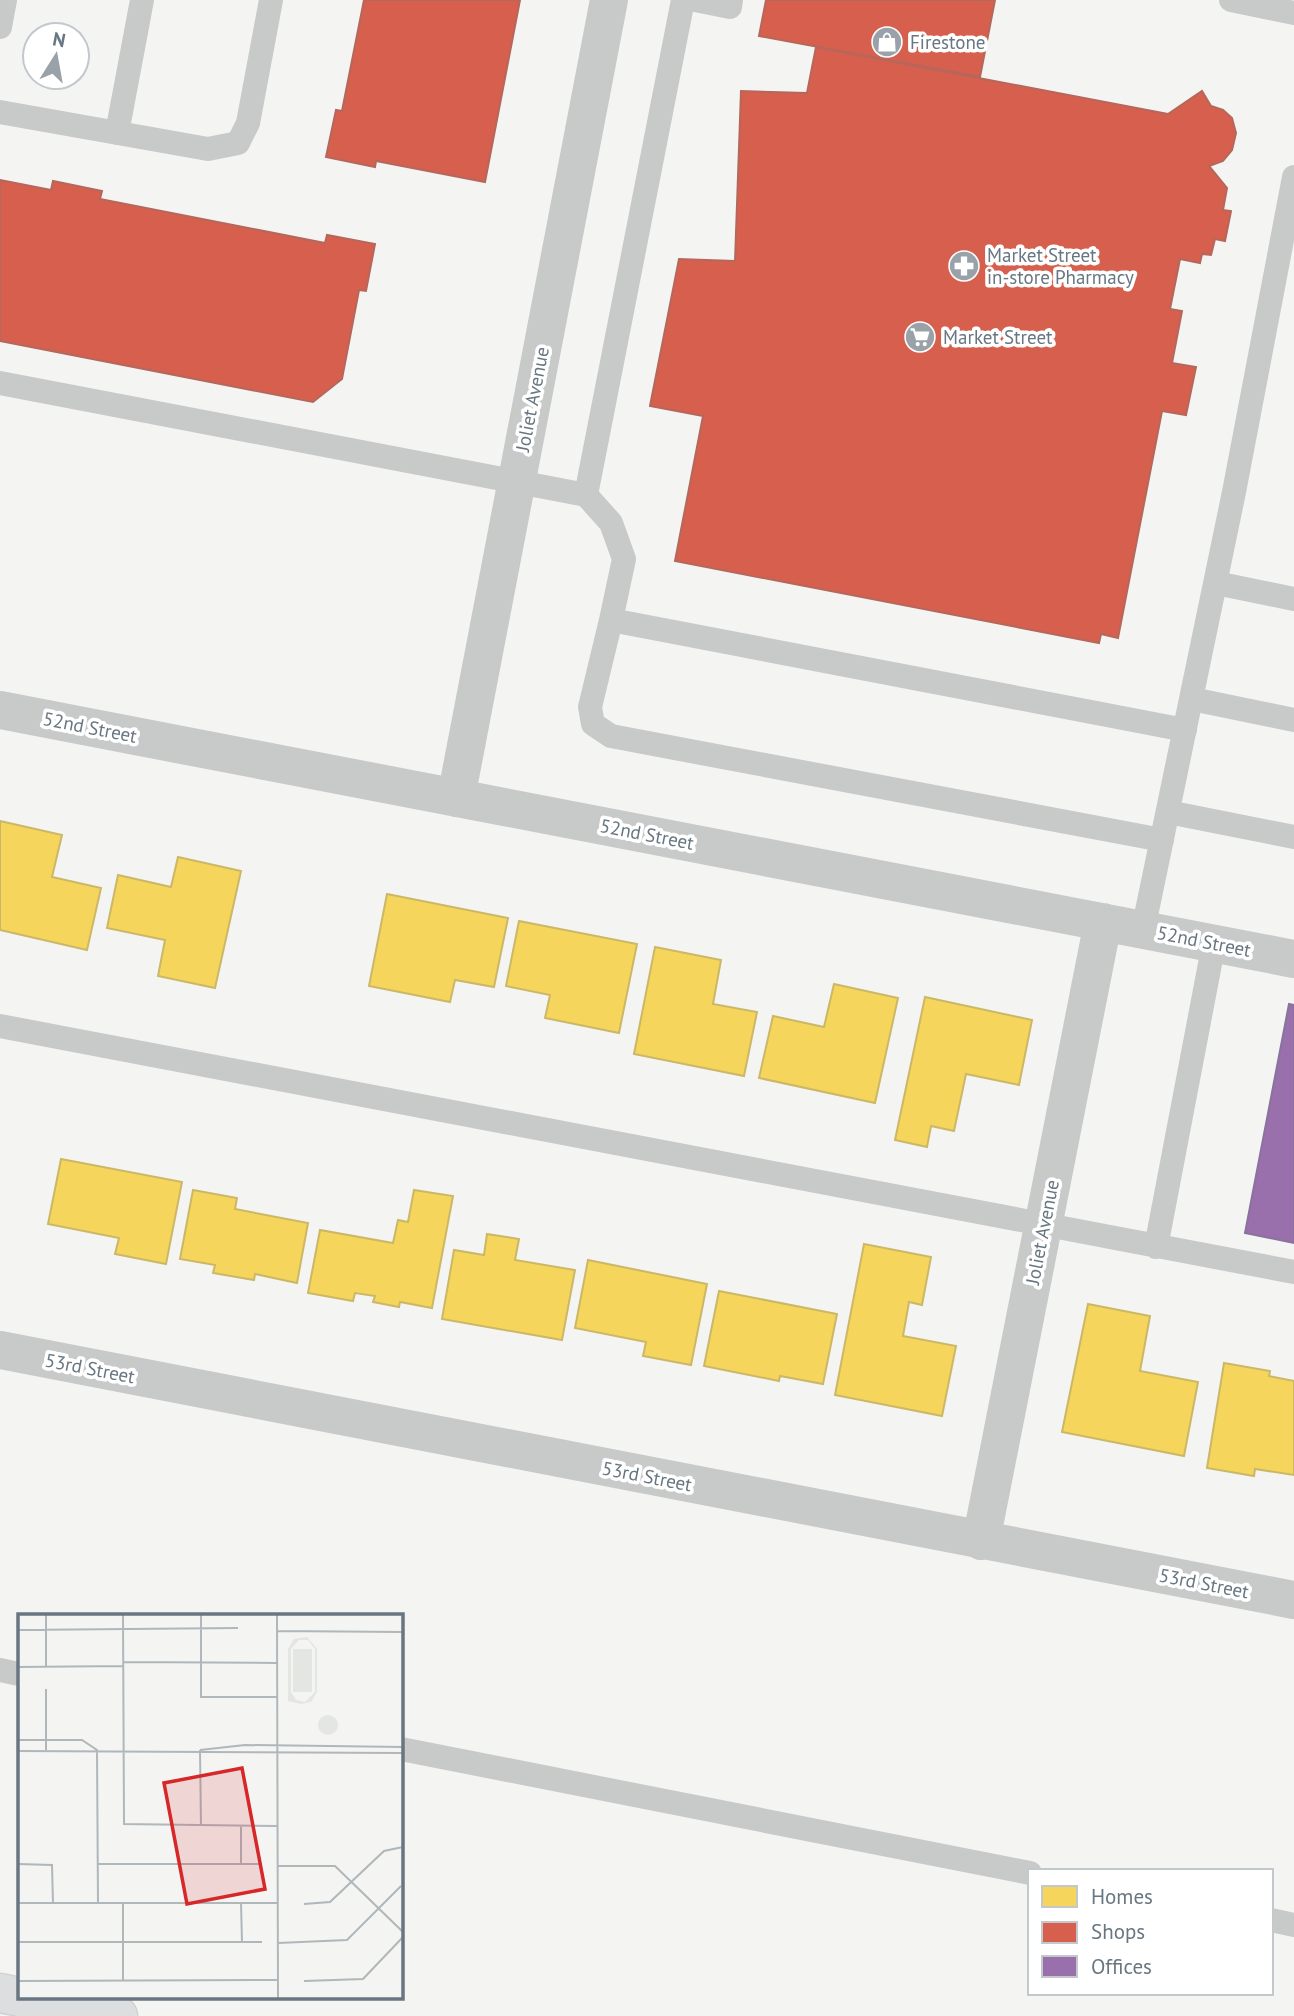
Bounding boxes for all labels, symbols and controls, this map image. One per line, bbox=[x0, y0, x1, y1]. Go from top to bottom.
north arrow bbox=[21, 21, 91, 91]
shop icon: Firestone bbox=[870, 25, 904, 59]
text: N bbox=[51, 26, 68, 52]
place label: Firestone bbox=[910, 30, 986, 54]
place label: Market Street in-store Pharmacy bbox=[987, 243, 1134, 289]
pharmacy icon: Market Street in-store Pharmacy bbox=[947, 249, 981, 283]
supermarket icon: Market Street bbox=[903, 320, 937, 354]
place label: Market Street bbox=[943, 325, 1053, 349]
street label: Joliet Avenue bbox=[510, 345, 554, 454]
street label: 52nd Street bbox=[41, 706, 139, 748]
street label: 52nd Street bbox=[598, 813, 696, 855]
street label: 52nd Street bbox=[1155, 920, 1253, 962]
street label: Joliet Avenue bbox=[1020, 1178, 1064, 1287]
street label: 53rd Street bbox=[43, 1348, 137, 1389]
street label: 53rd Street bbox=[600, 1456, 694, 1497]
street label: 53rd Street bbox=[1157, 1563, 1251, 1604]
inset map bbox=[18, 1614, 402, 1998]
legend bbox=[1028, 1869, 1273, 1995]
text: Homes bbox=[1091, 1883, 1153, 1910]
text: Shops bbox=[1091, 1918, 1145, 1945]
text: Offices bbox=[1091, 1953, 1152, 1980]

